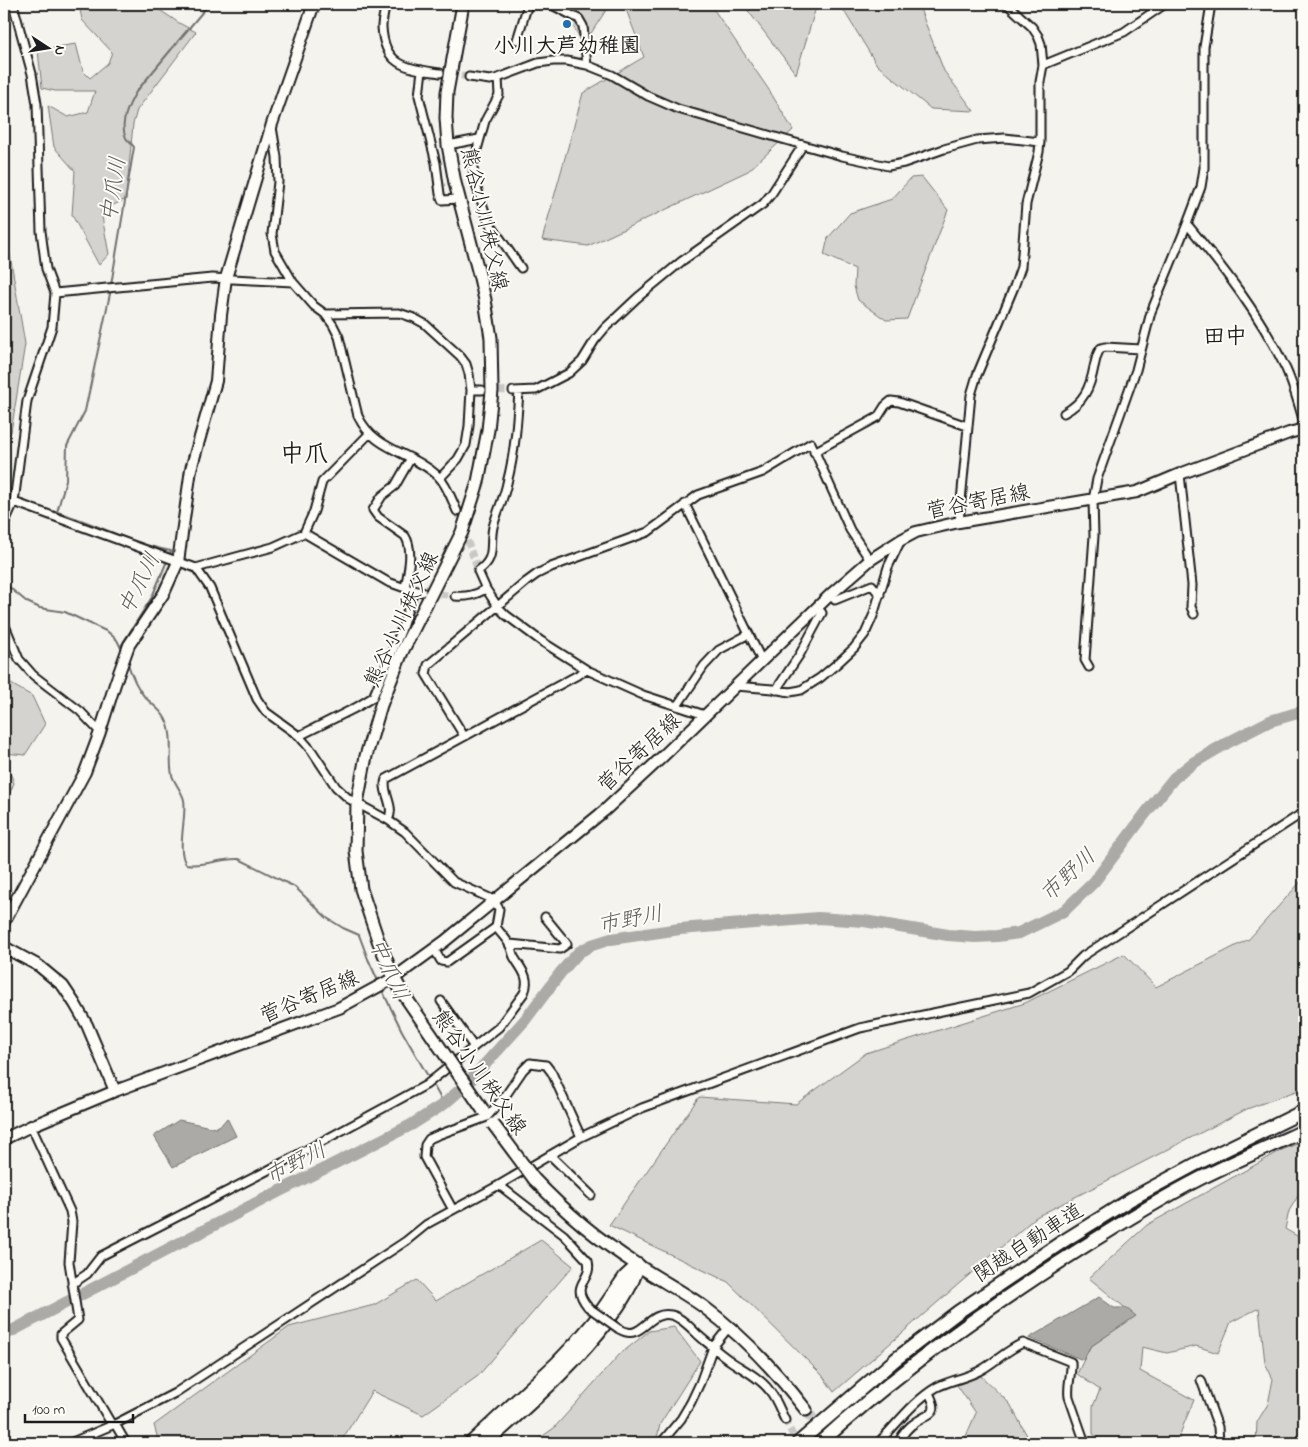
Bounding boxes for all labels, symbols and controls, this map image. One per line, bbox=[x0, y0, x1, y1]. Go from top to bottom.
marker: 小川大芦幼稚園 bbox=[561, 18, 573, 30]
north arrow bbox=[22, 22, 72, 72]
place label: 小川大芦幼稚園 bbox=[494, 32, 641, 62]
text: N bbox=[48, 44, 71, 57]
street label: 熊谷小川秩父線 bbox=[452, 144, 514, 294]
water label: 中爪川 bbox=[94, 154, 136, 225]
district label: 田中 bbox=[1203, 322, 1247, 354]
district label: 中爪 bbox=[280, 438, 328, 473]
street label: 菅谷寄居線 bbox=[924, 478, 1033, 528]
street label: 熊谷小川秩父線 bbox=[358, 547, 447, 693]
water label: 中爪川 bbox=[111, 548, 170, 621]
street label: 菅谷寄居線 bbox=[592, 707, 689, 800]
water label: 市野川 bbox=[1034, 842, 1104, 910]
water label: 市野川 bbox=[595, 899, 666, 943]
water label: 中爪川 bbox=[359, 934, 415, 1007]
street label: 菅谷寄居線 bbox=[256, 964, 364, 1032]
street label: 熊谷小川秩父線 bbox=[424, 1004, 533, 1142]
water label: 市野川 bbox=[260, 1135, 333, 1194]
street label: 関越自動車道 bbox=[968, 1197, 1090, 1291]
scale bar bbox=[25, 1392, 132, 1424]
text: 100 m bbox=[32, 1399, 65, 1421]

